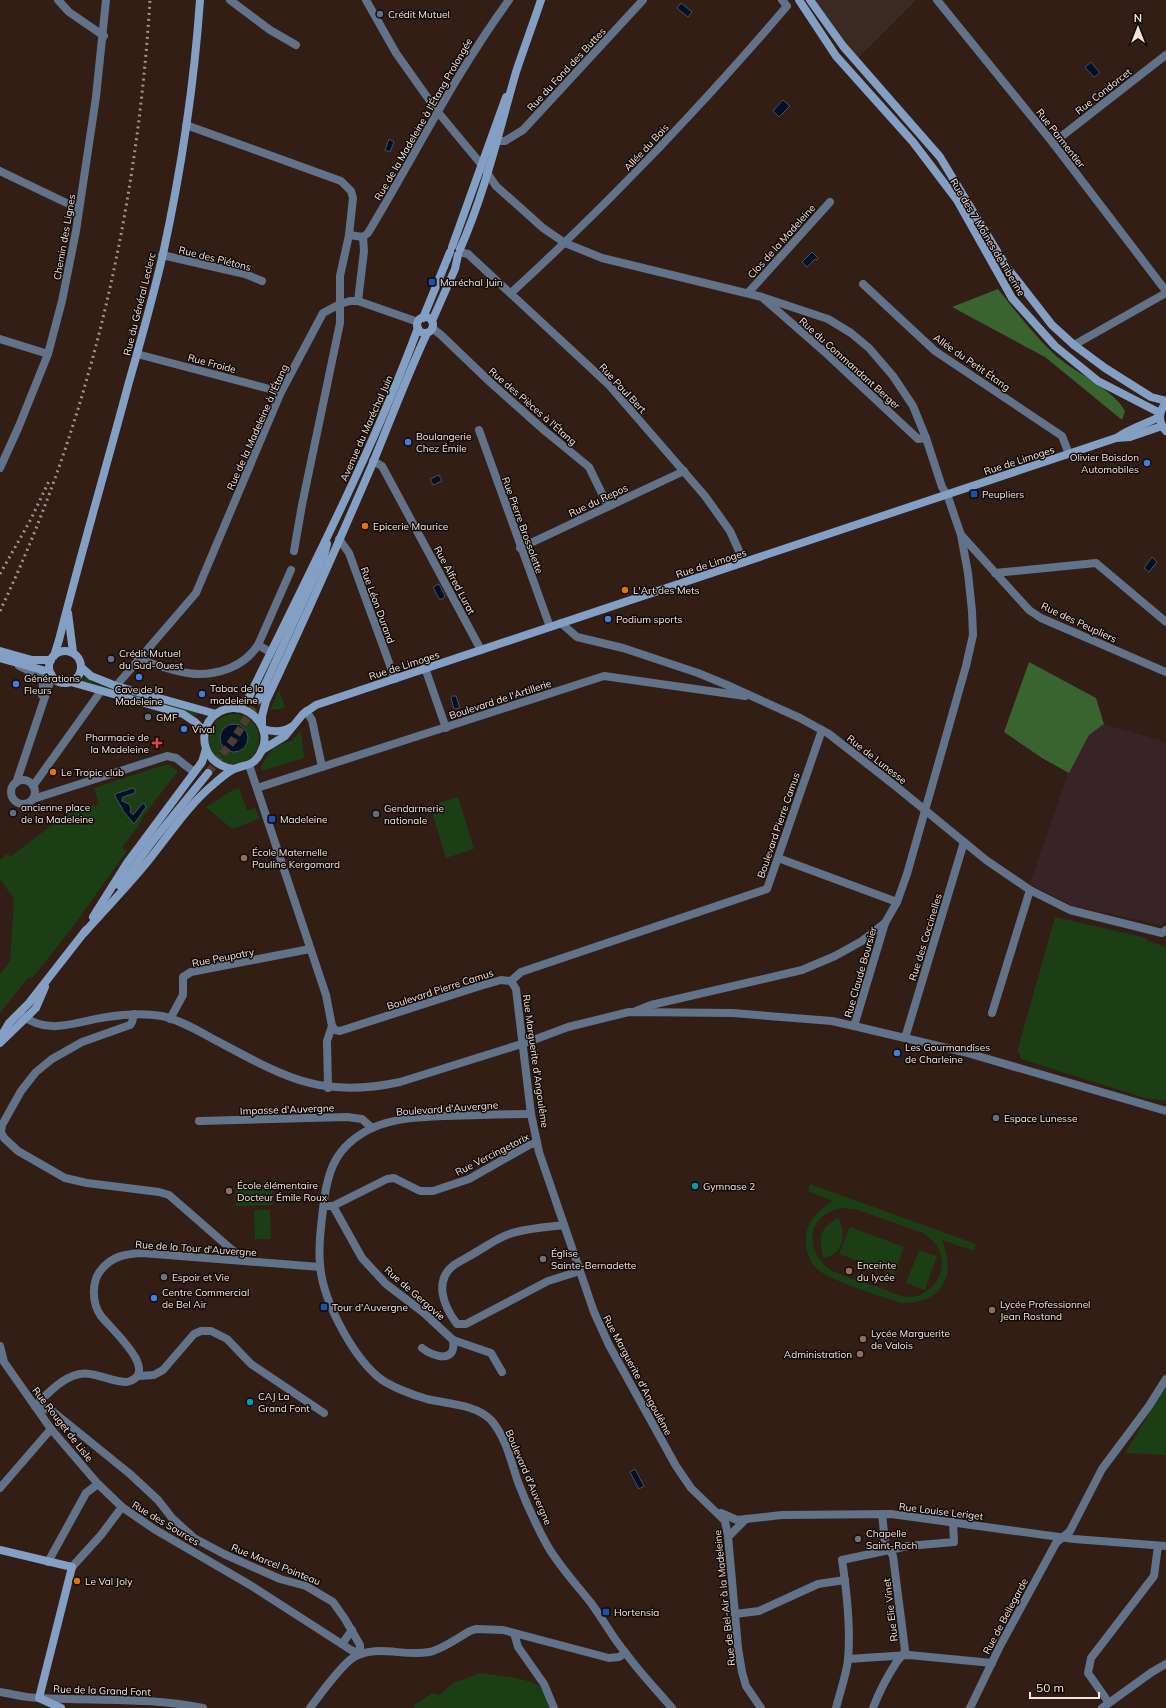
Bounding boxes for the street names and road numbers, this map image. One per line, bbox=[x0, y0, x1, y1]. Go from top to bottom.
street label: Rue du Fond des Buttes bbox=[524, 25, 608, 114]
street label: Rue de la Madeleine à l'Étang Prolongée bbox=[371, 36, 475, 203]
street label: Rue Condorcet bbox=[1073, 65, 1134, 117]
street label: Rue Parmentier bbox=[1033, 106, 1088, 171]
street label: Allée du Bois bbox=[621, 121, 672, 174]
street label: Rue des 7 Moines de Tiberine bbox=[947, 176, 1028, 299]
street label: Chemin des Lignes bbox=[51, 193, 78, 281]
street label: Clos de la Madeleine bbox=[745, 202, 818, 281]
street label: Rue des Piétons bbox=[177, 243, 252, 274]
street label: Rue du Général Leclerc bbox=[120, 251, 159, 357]
street label: Rue du Commandant Berger bbox=[796, 315, 903, 412]
street label: Allée du Petit Étang bbox=[931, 331, 1013, 394]
street label: Rue Froide bbox=[186, 351, 237, 376]
street label: Rue Paul Bert bbox=[596, 361, 649, 416]
street label: Rue de la Madeleine à l'Étang bbox=[224, 362, 291, 492]
street label: Rue des Pièces à l'Étang bbox=[486, 365, 579, 448]
street label: Avenue du Maréchal Juin bbox=[337, 373, 396, 483]
street label: Rue de Limoges bbox=[982, 443, 1056, 478]
street label: Rue Pierre Brossolette bbox=[499, 475, 546, 575]
street label: Rue du Repos bbox=[566, 481, 630, 520]
street label: Rue Alfred Lurat bbox=[431, 544, 478, 617]
street label: Rue de Limoges bbox=[674, 546, 748, 581]
street label: Rue Léon Durand bbox=[358, 565, 397, 645]
street label: Rue des Peupliers bbox=[1039, 599, 1119, 646]
street label: Rue de Limoges bbox=[367, 648, 441, 683]
street label: Boulevard de l'Artillerie bbox=[447, 677, 553, 722]
street label: Rue de Lunesse bbox=[844, 732, 909, 787]
street label: Boulevard Pierre Camus bbox=[754, 770, 803, 880]
street label: Rue des Coccinelles bbox=[906, 892, 945, 982]
street label: Rue Claude Boursier bbox=[841, 925, 880, 1019]
street label: Rue Peupatry bbox=[191, 945, 256, 970]
street label: Boulevard Pierre Camus bbox=[385, 966, 495, 1013]
street label: Rue Marguerite d'Angoulême bbox=[520, 994, 551, 1129]
street label: Boulevard d'Auvergne bbox=[396, 1098, 499, 1119]
street label: Impasse d'Auvergne bbox=[240, 1101, 334, 1118]
street label: Rue Vercingetorix bbox=[453, 1130, 532, 1179]
street label: Rue de la Tour d'Auvergne bbox=[135, 1238, 257, 1259]
street label: Rue de Gergovie bbox=[382, 1264, 448, 1323]
street label: Rue Marguerite d'Angoulême bbox=[600, 1313, 675, 1438]
street label: Rue Rouget de Lisle bbox=[29, 1384, 96, 1464]
street label: Boulevard d'Auvergne bbox=[503, 1428, 555, 1527]
street label: Rue des Sources bbox=[130, 1498, 202, 1549]
street label: Rue Louise Leriget bbox=[898, 1500, 984, 1523]
street label: Rue de Bel-Air à la Madeleine bbox=[711, 1529, 738, 1667]
street label: Rue Marcel Pointeau bbox=[229, 1541, 322, 1588]
street label: Rue de Bellegarde bbox=[980, 1576, 1031, 1656]
street label: Rue Elie Vinet bbox=[880, 1577, 901, 1642]
street label: Rue de la Grand Font bbox=[53, 1682, 151, 1699]

